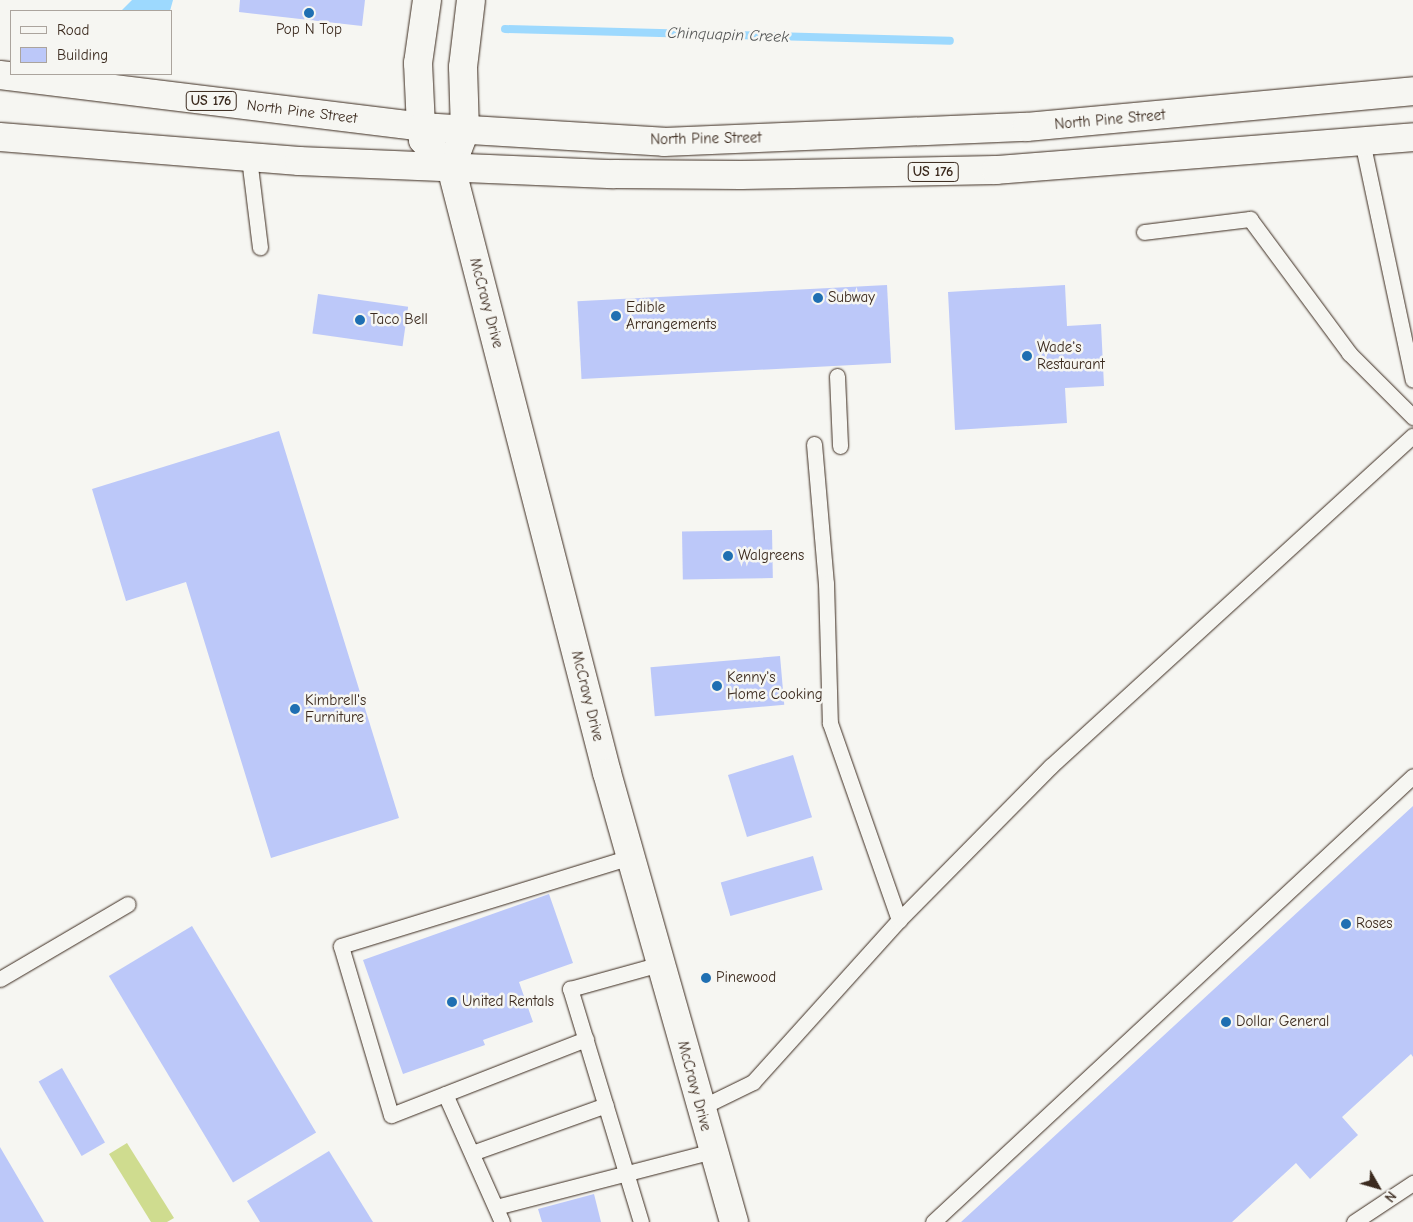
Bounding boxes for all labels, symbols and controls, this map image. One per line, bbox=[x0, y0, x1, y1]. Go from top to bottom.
marker: Pop N Top bbox=[303, 7, 315, 19]
legend bbox=[10, 10, 172, 75]
text: Road bbox=[57, 21, 89, 39]
place label: Pop N Top bbox=[276, 21, 342, 39]
water label: Chinquapin Creek bbox=[667, 23, 789, 47]
text: Building bbox=[57, 46, 108, 64]
road number: US 176 bbox=[185, 90, 237, 112]
street label: North Pine Street bbox=[246, 96, 358, 128]
street label: North Pine Street bbox=[1054, 106, 1166, 134]
street label: North Pine Street bbox=[650, 129, 762, 149]
road number: US 176 bbox=[907, 160, 959, 183]
street label: McCravy Drive bbox=[465, 256, 507, 350]
place label: Subway bbox=[828, 289, 875, 307]
marker: Subway bbox=[812, 292, 824, 304]
place label: Edible Arrangements bbox=[626, 298, 717, 333]
marker: Edible Arrangements bbox=[610, 310, 622, 322]
place label: Taco Bell bbox=[370, 311, 428, 329]
marker: Taco Bell bbox=[354, 314, 366, 326]
place label: Wade's Restaurant bbox=[1037, 338, 1105, 373]
marker: Wade's Restaurant bbox=[1021, 350, 1033, 362]
place label: Walgreens bbox=[738, 547, 804, 565]
marker: Walgreens bbox=[722, 550, 734, 562]
street label: McCravy Drive bbox=[567, 649, 607, 743]
place label: Kenny's Home Cooking bbox=[727, 668, 823, 703]
marker: Kenny's Home Cooking bbox=[711, 680, 723, 692]
place label: Kimbrell's Furniture bbox=[305, 691, 366, 726]
marker: Kimbrell's Furniture bbox=[289, 703, 301, 715]
place label: Roses bbox=[1356, 915, 1393, 933]
marker: Roses bbox=[1340, 918, 1352, 930]
place label: Pinewood bbox=[716, 969, 776, 987]
marker: Pinewood bbox=[700, 972, 712, 984]
place label: United Rentals bbox=[462, 993, 554, 1011]
marker: United Rentals bbox=[446, 996, 458, 1008]
place label: Dollar General bbox=[1236, 1013, 1329, 1031]
marker: Dollar General bbox=[1220, 1016, 1232, 1028]
street label: McCravy Drive bbox=[673, 1039, 715, 1133]
north arrow bbox=[1353, 1162, 1403, 1212]
text: N bbox=[1381, 1188, 1400, 1205]

